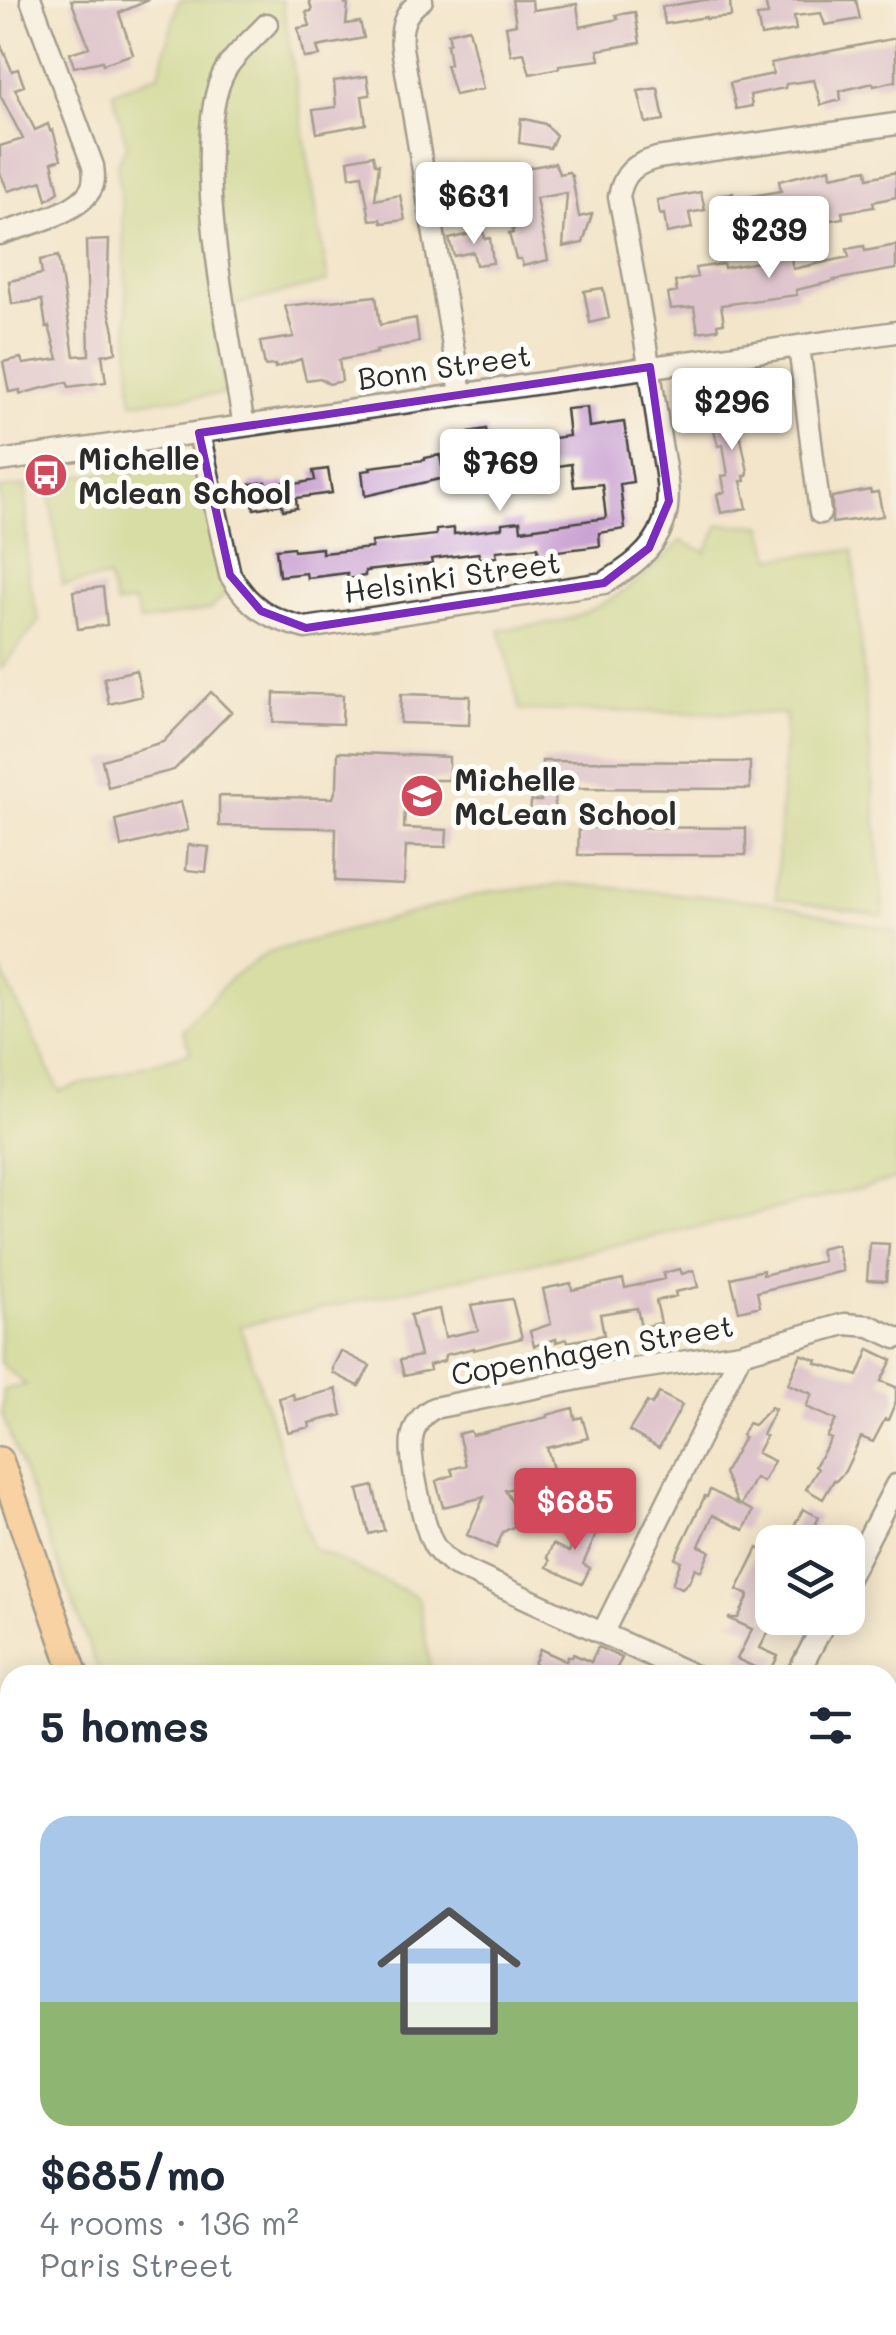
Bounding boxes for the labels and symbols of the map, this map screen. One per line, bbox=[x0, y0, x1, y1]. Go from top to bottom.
pin: $631 bbox=[415, 162, 533, 247]
pin: $239 bbox=[710, 196, 828, 281]
street label: Bonn Street bbox=[355, 334, 533, 398]
pin: $296 bbox=[673, 368, 791, 453]
pin: $769 bbox=[441, 429, 559, 514]
place label: Michelle Mclean School bbox=[78, 438, 291, 512]
bus stop icon: Michelle Mclean School bbox=[23, 452, 69, 498]
street label: Helsinki Street bbox=[341, 541, 563, 611]
place label: Michelle McLean School bbox=[454, 759, 677, 833]
school or university icon: Michelle McLean School bbox=[399, 773, 445, 819]
street label: Copenhagen Street bbox=[448, 1304, 736, 1394]
pin: $685 bbox=[516, 1468, 634, 1553]

